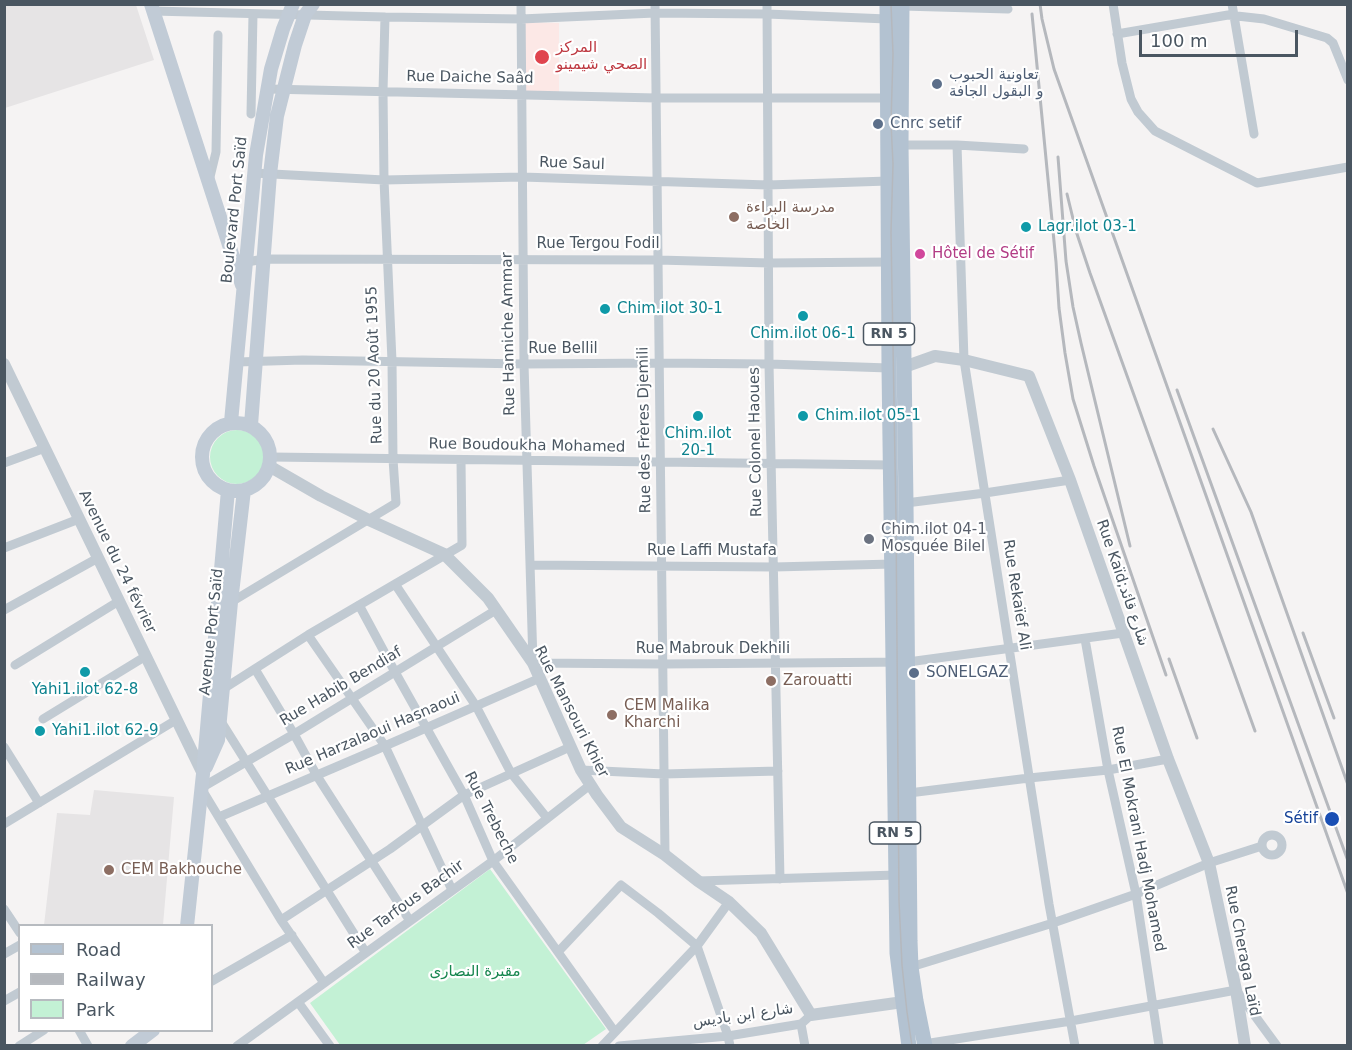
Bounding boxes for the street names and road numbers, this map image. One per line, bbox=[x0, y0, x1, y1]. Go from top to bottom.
street label: Rue Daiche Saâd bbox=[406, 68, 534, 88]
street label: Boulevard Port Saïd bbox=[218, 136, 252, 284]
street label: Rue Saul bbox=[539, 154, 605, 174]
street label: Rue Tergou Fodil bbox=[536, 235, 660, 253]
street label: Rue Hanniche Ammar bbox=[499, 252, 519, 416]
street label: Rue du 20 Août 1955 bbox=[363, 286, 387, 444]
road number: RN 5 bbox=[864, 323, 914, 345]
street label: Rue Bellil bbox=[528, 340, 598, 358]
street label: Rue des Frères Djemili bbox=[635, 346, 655, 514]
street label: Rue Colonel Haoues bbox=[746, 367, 766, 517]
street label: Rue Boudoukha Mohamed bbox=[428, 435, 626, 457]
street label: Avenue du 24 février bbox=[74, 487, 160, 637]
street label: Rue Kaïd;شارع قائد bbox=[1092, 517, 1152, 649]
street label: Rue Rekaïef Ali bbox=[998, 538, 1034, 652]
street label: Rue Laffi Mustafa bbox=[647, 542, 777, 560]
street label: Avenue Port Saïd bbox=[196, 568, 228, 696]
street label: Rue Mabrouk Dekhili bbox=[636, 640, 790, 658]
street label: Rue Mansouri Khier bbox=[530, 643, 612, 781]
street label: Rue Habib Bendiaf bbox=[277, 644, 405, 730]
street label: Rue Harzalaoui Hasnaoui bbox=[283, 689, 463, 779]
street label: Rue El Mokrani Hadj Mohamed bbox=[1107, 725, 1169, 953]
street label: Rue Trebeche bbox=[460, 769, 522, 867]
road number: RN 5 bbox=[870, 822, 920, 844]
street label: Rue Tarfous Bachir bbox=[344, 857, 468, 953]
street label: Rue Cheraga Laïd bbox=[1221, 884, 1263, 1018]
street label: شارع ابن باديس bbox=[692, 1000, 794, 1032]

